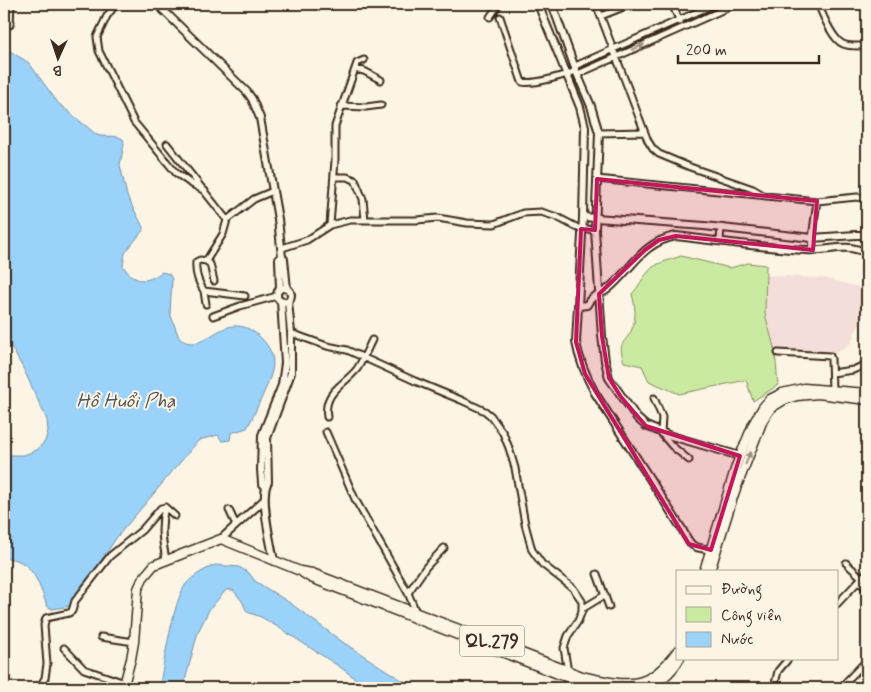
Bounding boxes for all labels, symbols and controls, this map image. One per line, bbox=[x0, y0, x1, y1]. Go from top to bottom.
north arrow bbox=[32, 32, 82, 82]
scale bar bbox=[678, 32, 820, 64]
text: 200 m bbox=[686, 41, 727, 61]
one-way arrow bbox=[631, 42, 645, 50]
text: B bbox=[52, 61, 62, 79]
water label: Hồ Huổi Phạ bbox=[77, 388, 176, 415]
one-way arrow bbox=[744, 451, 752, 465]
legend bbox=[676, 570, 838, 660]
text: Đường bbox=[721, 580, 762, 601]
text: Công viên bbox=[721, 606, 781, 627]
road number: QL.279 bbox=[460, 626, 524, 656]
text: Nước bbox=[721, 630, 753, 650]

